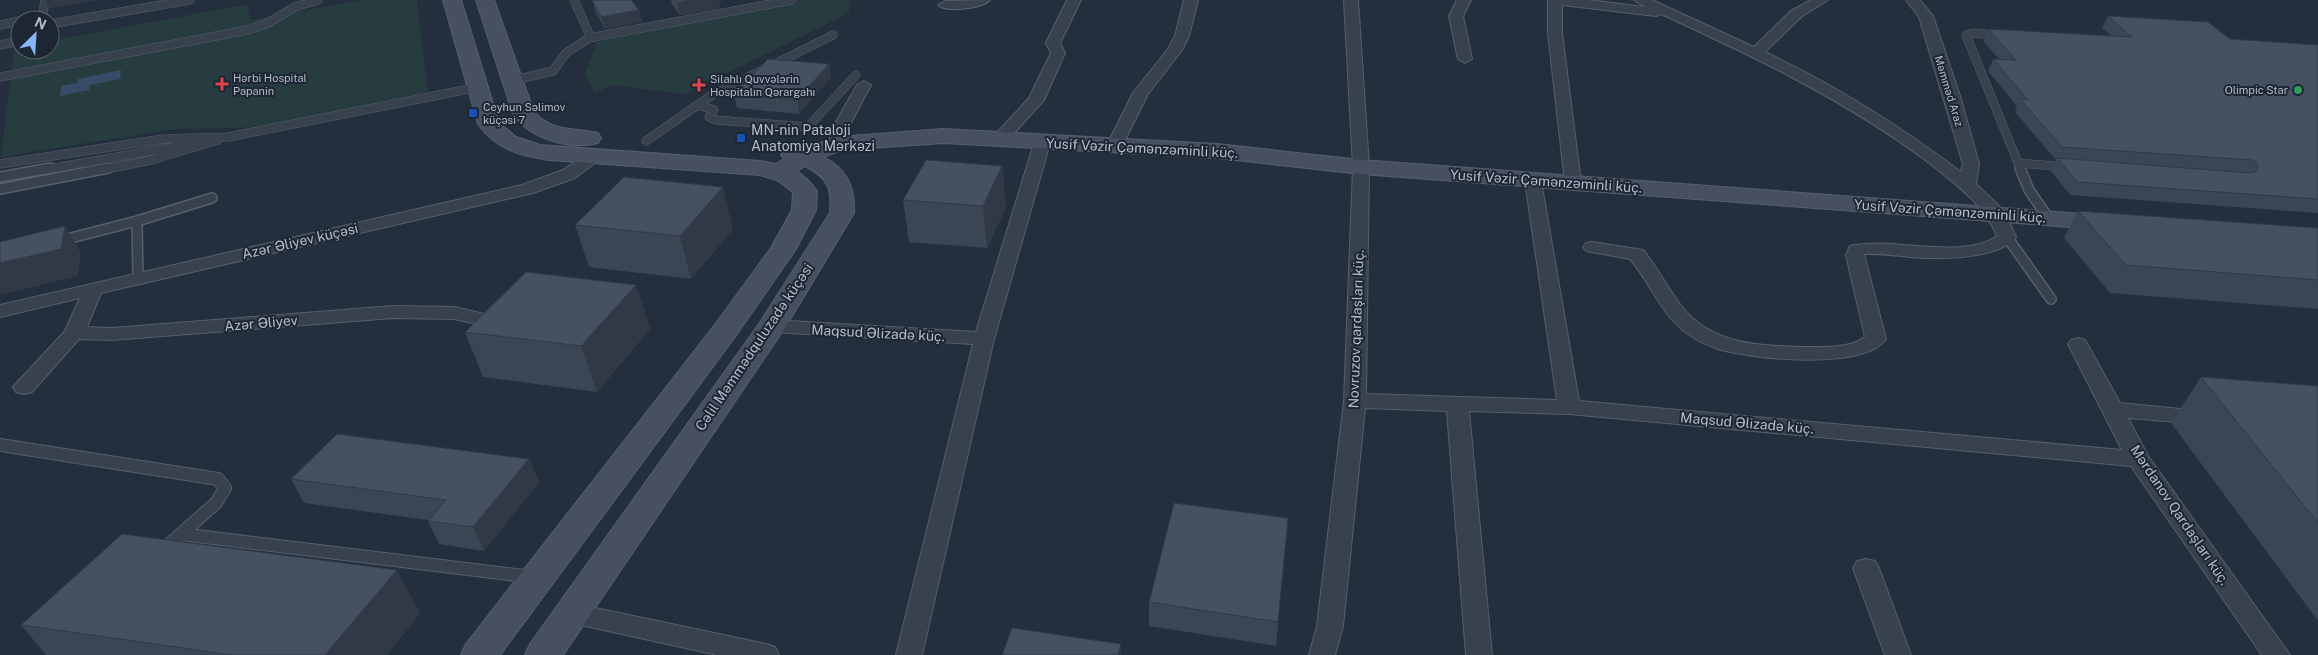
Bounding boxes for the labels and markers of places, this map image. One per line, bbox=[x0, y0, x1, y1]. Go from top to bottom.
place label: Hərbi Hospital Papanin bbox=[233, 72, 307, 97]
place label: Silahlı Quvvələrin Hospitalın Qərargahı bbox=[710, 73, 815, 98]
marker: Hərbi Hospital Papanin bbox=[215, 77, 229, 91]
marker: Silahlı Quvvələrin Hospitalın Qərargahı bbox=[692, 78, 706, 92]
place label: Olimpic Star bbox=[2225, 84, 2288, 96]
marker: Olimpic Star bbox=[2292, 84, 2304, 96]
place label: Ceyhun Səlimov küçəsi 7 bbox=[483, 101, 566, 127]
marker: Ceyhun Səlimov küçəsi 7 bbox=[467, 107, 479, 119]
place label: MN-nin Pataloji Anatomiya Mərkəzi bbox=[751, 122, 875, 154]
marker: MN-nin Pataloji Anatomiya Mərkəzi bbox=[735, 132, 747, 144]

